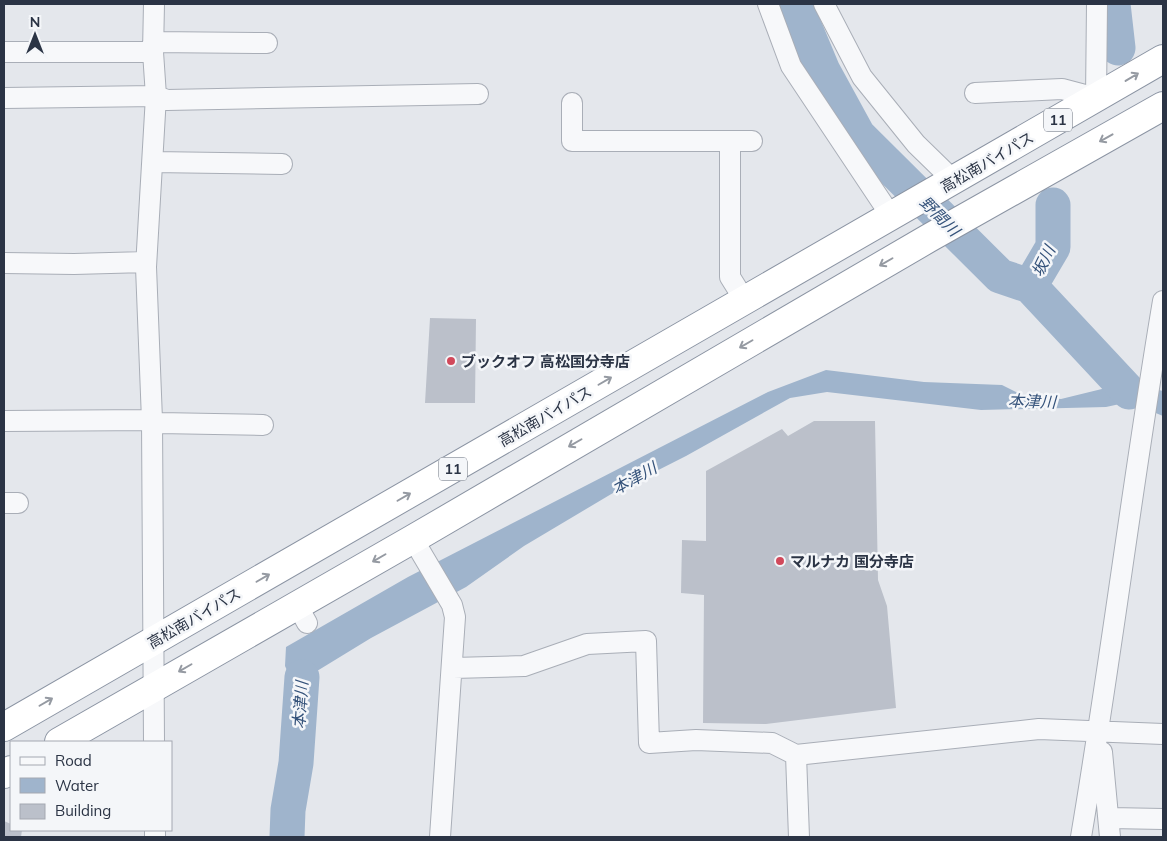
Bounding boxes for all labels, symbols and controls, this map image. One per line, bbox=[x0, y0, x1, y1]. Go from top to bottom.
north arrow bbox=[10, 10, 60, 60]
text: N bbox=[30, 13, 40, 31]
one-way arrow bbox=[1125, 72, 1139, 82]
road number: 11 bbox=[1044, 108, 1072, 132]
street label: 高松南バイパス bbox=[937, 128, 1037, 196]
one-way arrow bbox=[1098, 133, 1113, 143]
water label: 野間川 bbox=[916, 192, 965, 241]
water label: 坂川 bbox=[1027, 240, 1060, 280]
one-way arrow bbox=[880, 258, 894, 268]
one-way arrow bbox=[739, 339, 754, 349]
place label: ブックオフ 高松国分寺店 bbox=[461, 352, 630, 371]
marker: ブックオフ 高松国分寺店 bbox=[445, 355, 457, 367]
one-way arrow bbox=[598, 376, 613, 386]
street label: 高松南バイパス bbox=[495, 382, 595, 450]
water label: 本津川 bbox=[1008, 390, 1058, 412]
one-way arrow bbox=[568, 438, 583, 448]
water label: 本津川 bbox=[608, 457, 662, 498]
road number: 11 bbox=[439, 458, 467, 480]
one-way arrow bbox=[396, 491, 410, 501]
place label: マルナカ 国分寺店 bbox=[790, 552, 914, 571]
one-way arrow bbox=[372, 554, 386, 564]
marker: マルナカ 国分寺店 bbox=[774, 555, 786, 567]
one-way arrow bbox=[255, 572, 269, 582]
street label: 高松南バイパス bbox=[144, 584, 244, 652]
one-way arrow bbox=[178, 664, 192, 674]
water label: 本津川 bbox=[288, 678, 312, 730]
one-way arrow bbox=[38, 697, 53, 707]
legend bbox=[10, 741, 172, 831]
text: Road bbox=[55, 751, 92, 770]
text: Water bbox=[55, 776, 99, 795]
text: Building bbox=[55, 801, 111, 820]

